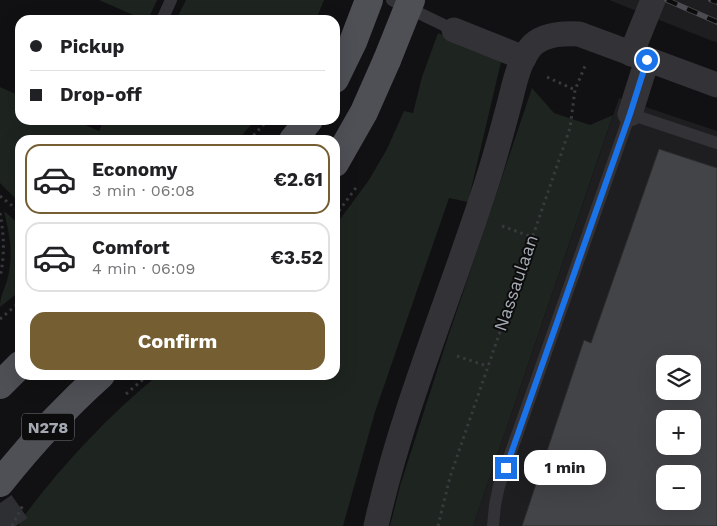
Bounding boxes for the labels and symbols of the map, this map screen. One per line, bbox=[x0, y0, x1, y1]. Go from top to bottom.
route start bbox=[636, 49, 658, 71]
street label: Nassaulaan bbox=[489, 232, 542, 334]
road number: N278 bbox=[22, 414, 74, 441]
callout: 1 min bbox=[524, 450, 606, 486]
route end bbox=[495, 457, 517, 479]

